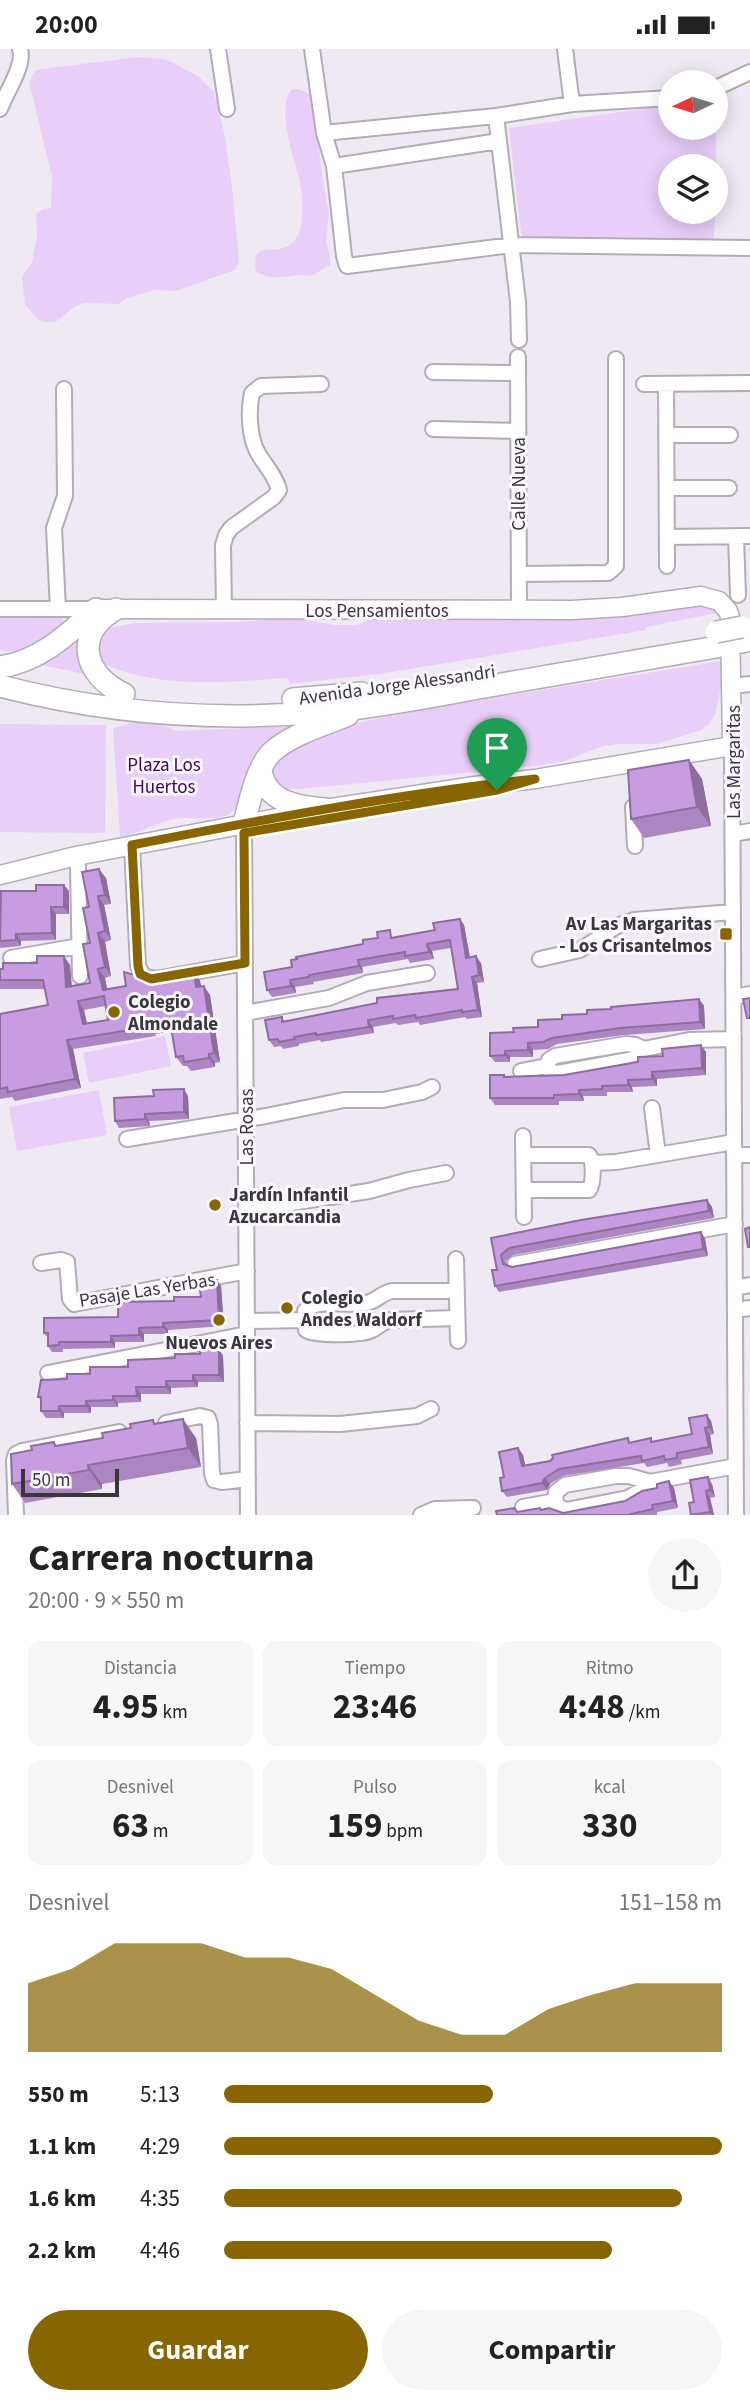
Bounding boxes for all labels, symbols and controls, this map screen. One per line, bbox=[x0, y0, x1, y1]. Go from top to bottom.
text: 20:00 bbox=[35, 6, 98, 43]
north arrow bbox=[658, 70, 728, 140]
map controls bbox=[658, 70, 728, 224]
button: layers bbox=[658, 154, 728, 224]
street label: Calle Nueva bbox=[506, 437, 533, 531]
street label: Los Pensamientos bbox=[305, 598, 449, 625]
street label: Avenida Jorge Alessandri bbox=[297, 658, 497, 713]
street label: Las Margaritas bbox=[721, 705, 748, 819]
pin bbox=[467, 718, 527, 790]
icon: arrive bbox=[478, 729, 516, 767]
park label: Plaza Los Huertos bbox=[127, 752, 201, 801]
place label: Av Las Margaritas - Los Crisantelmos bbox=[559, 911, 712, 960]
marker: Av Las Margaritas - Los Crisantelmos bbox=[718, 926, 734, 942]
place label: Colegio Almondale bbox=[127, 989, 218, 1038]
marker: Colegio Almondale bbox=[106, 1004, 122, 1020]
street label: Las Rosas bbox=[234, 1088, 261, 1165]
place label: Jardín Infantil Azucarcandia bbox=[228, 1182, 349, 1231]
marker: Jardín Infantil Azucarcandia bbox=[207, 1197, 223, 1213]
street label: Pasaje Las Yerbas bbox=[77, 1266, 217, 1315]
place label: Colegio Andes Waldorf bbox=[300, 1285, 423, 1334]
marker: Colegio Andes Waldorf bbox=[279, 1300, 295, 1316]
marker: Nuevos Aires bbox=[211, 1312, 227, 1328]
place label: Nuevos Aires bbox=[165, 1330, 273, 1357]
scale bar bbox=[21, 1466, 119, 1498]
text: 50 m bbox=[32, 1467, 70, 1494]
text: Carrera nocturna bbox=[28, 1531, 315, 1585]
button: share bbox=[648, 1538, 722, 1612]
text: 20:00 · 9 × 550 m bbox=[28, 1584, 184, 1617]
text: Distancia bbox=[104, 1655, 177, 1682]
text: Tiempo bbox=[345, 1655, 405, 1682]
text: Ritmo bbox=[586, 1655, 634, 1682]
text: 4.95 bbox=[93, 1682, 159, 1732]
text: 23:46 bbox=[333, 1682, 417, 1732]
text: 4:48 bbox=[559, 1682, 625, 1732]
text: km bbox=[159, 1699, 188, 1726]
text: /km bbox=[625, 1699, 660, 1726]
text: Desnivel bbox=[107, 1774, 174, 1801]
text: Pulso bbox=[353, 1774, 397, 1801]
text: kcal bbox=[594, 1774, 626, 1801]
text: 63 bbox=[112, 1801, 149, 1851]
text: 159 bbox=[327, 1801, 382, 1851]
text: 330 bbox=[582, 1801, 637, 1851]
text: m bbox=[149, 1818, 169, 1845]
text: bpm bbox=[382, 1818, 423, 1845]
text: Desnivel bbox=[28, 1886, 109, 1919]
text: 151–158 m bbox=[619, 1886, 722, 1919]
text: 550 m bbox=[28, 2078, 89, 2111]
text: 5:13 bbox=[140, 2078, 180, 2111]
text: 1.1 km bbox=[28, 2130, 96, 2163]
text: 4:29 bbox=[140, 2130, 180, 2163]
text: 1.6 km bbox=[28, 2182, 96, 2215]
text: 4:35 bbox=[140, 2182, 180, 2215]
text: 2.2 km bbox=[28, 2234, 96, 2267]
text: 4:46 bbox=[140, 2234, 180, 2267]
button: Guardar bbox=[28, 2310, 368, 2390]
button: Compartir bbox=[382, 2310, 722, 2390]

